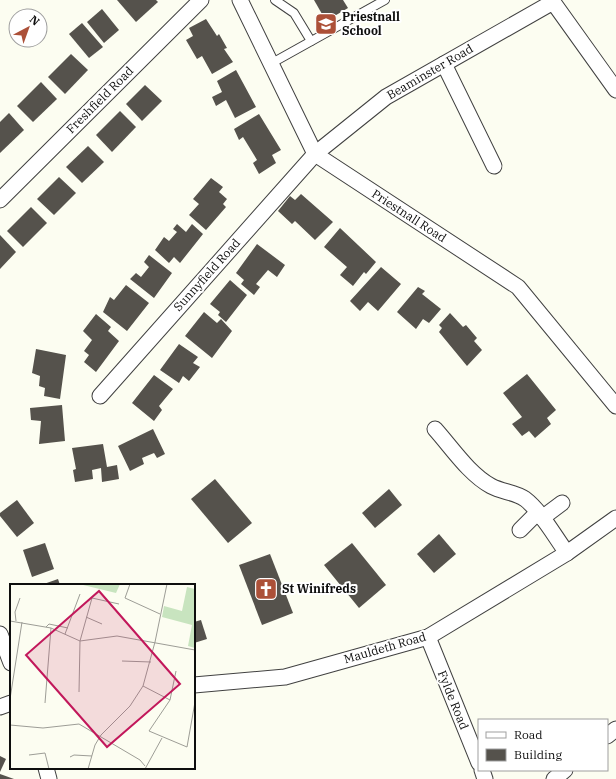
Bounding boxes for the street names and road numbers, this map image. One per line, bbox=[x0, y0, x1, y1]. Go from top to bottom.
street label: Beaminster Road bbox=[384, 41, 476, 102]
street label: Freshfield Road bbox=[63, 63, 136, 136]
street label: Priestnall Road bbox=[369, 186, 449, 245]
street label: Sunnyfield Road bbox=[170, 235, 243, 314]
street label: Mauldeth Road bbox=[342, 629, 428, 666]
street label: Fylde Road bbox=[435, 668, 472, 732]

